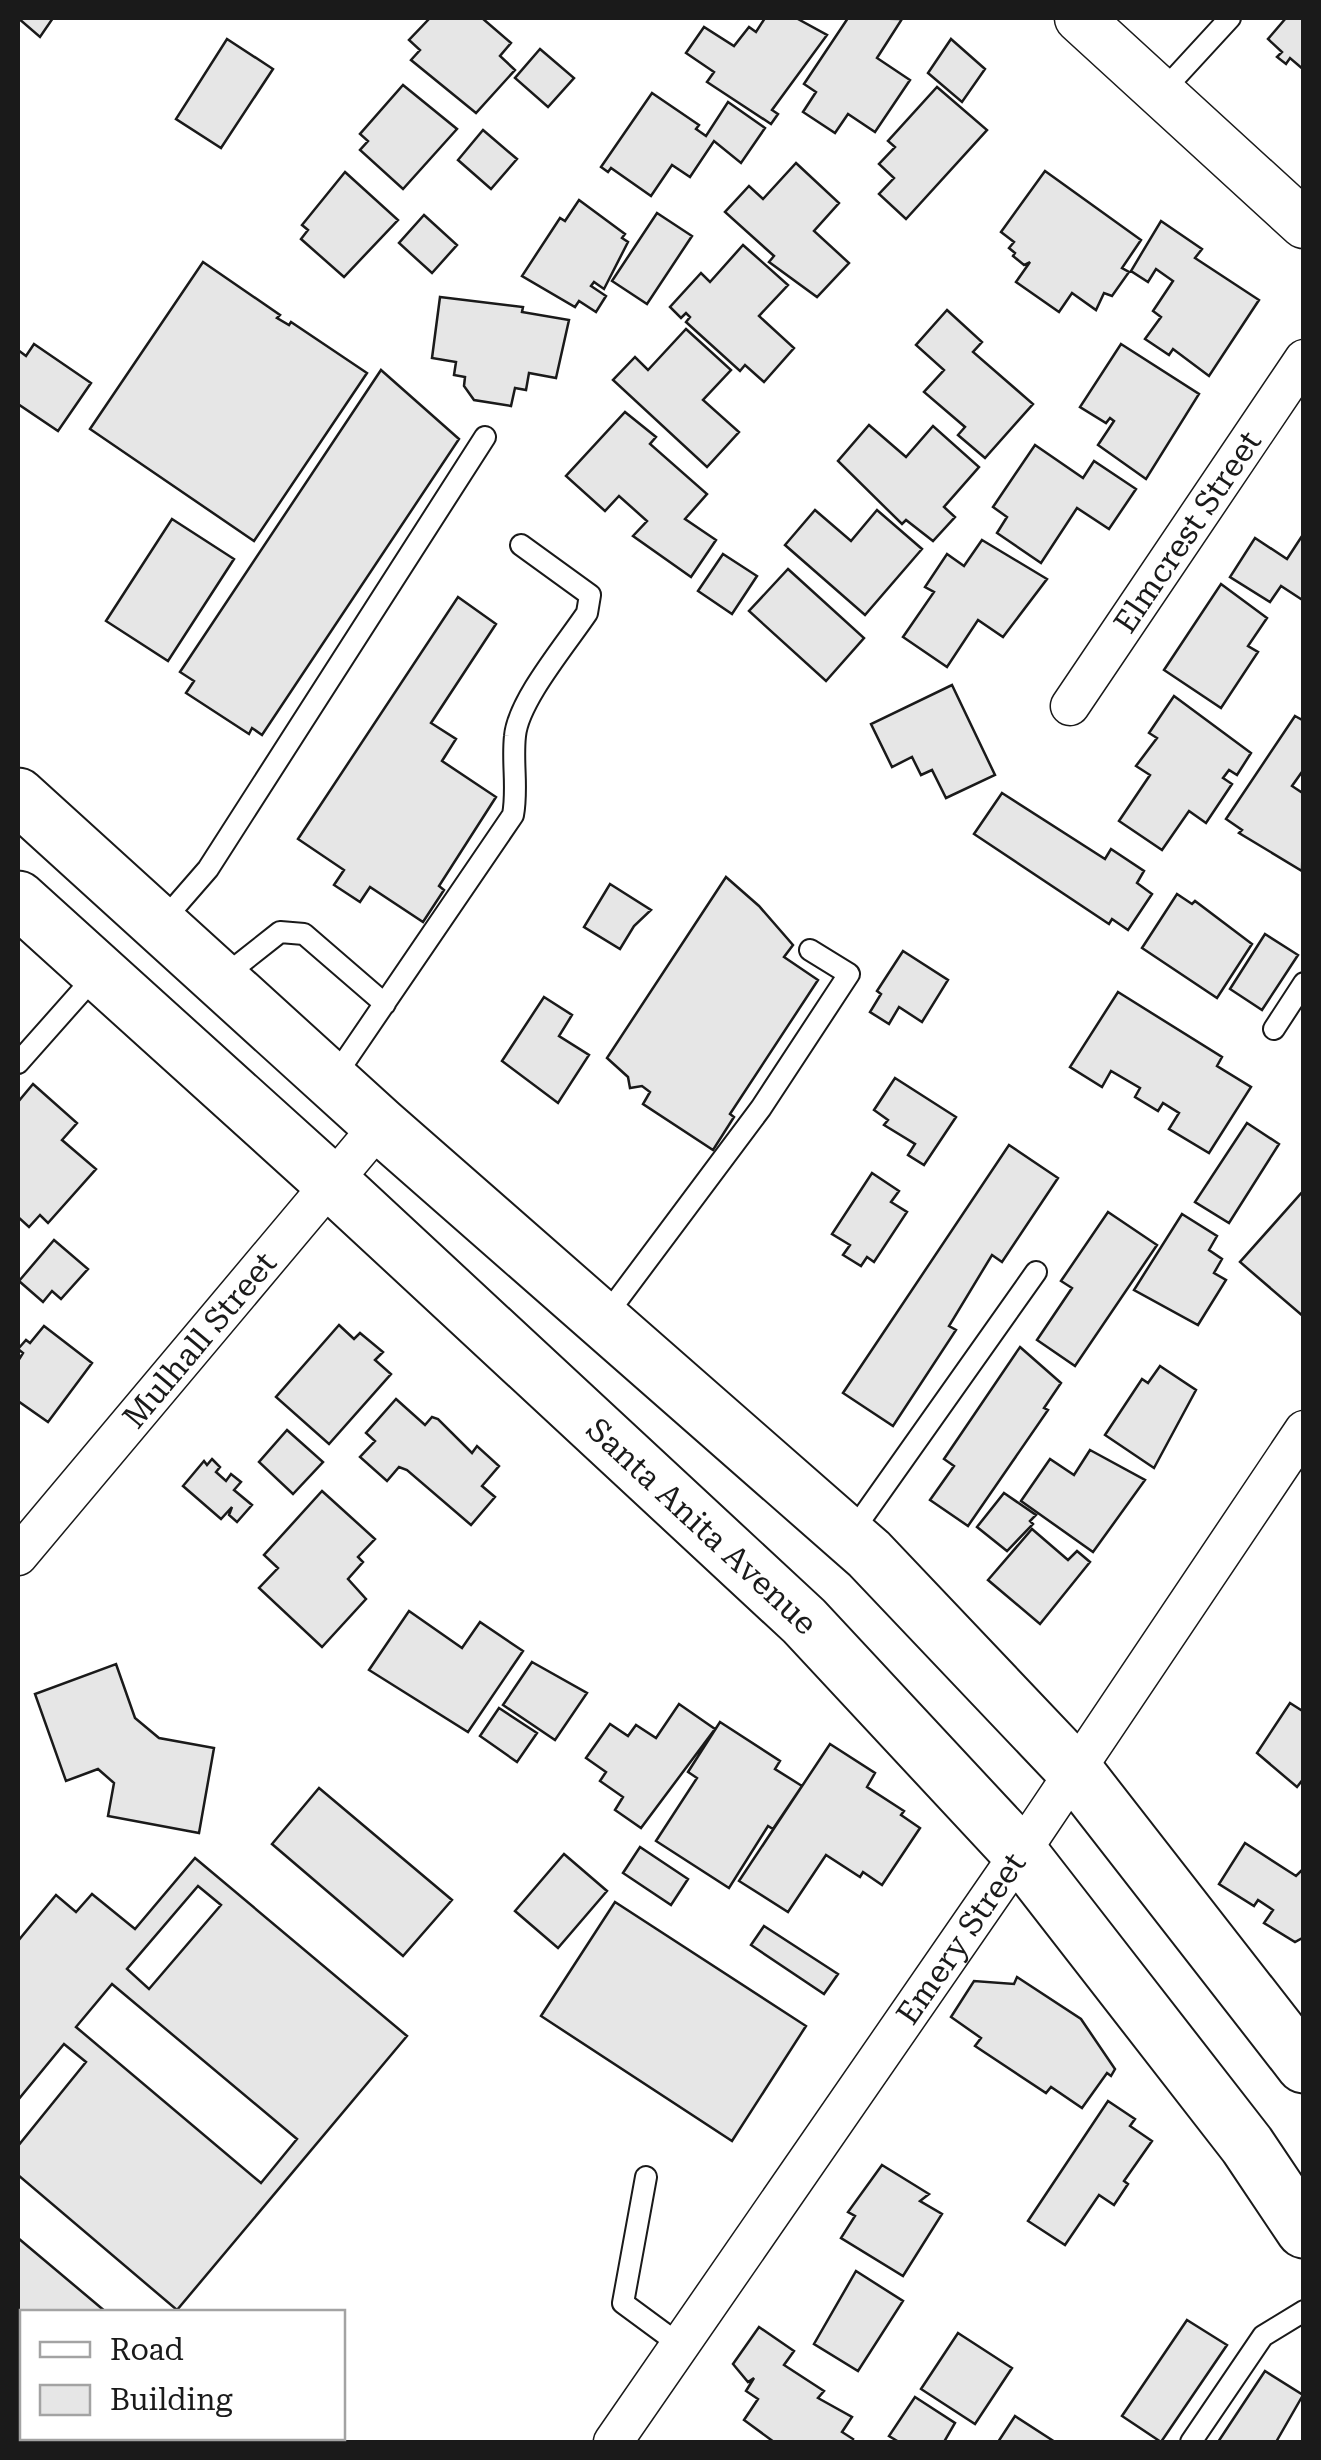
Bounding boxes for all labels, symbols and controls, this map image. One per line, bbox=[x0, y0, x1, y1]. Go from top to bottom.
street label: Elmcrest Street bbox=[1106, 424, 1269, 640]
street label: Mulhall Street bbox=[115, 1244, 284, 1436]
street label: Santa Anita Avenue bbox=[579, 1410, 825, 1642]
street label: Emery Street bbox=[888, 1845, 1033, 2032]
legend bbox=[20, 2310, 345, 2440]
text: Road bbox=[110, 2332, 184, 2367]
text: Building bbox=[110, 2382, 233, 2417]

